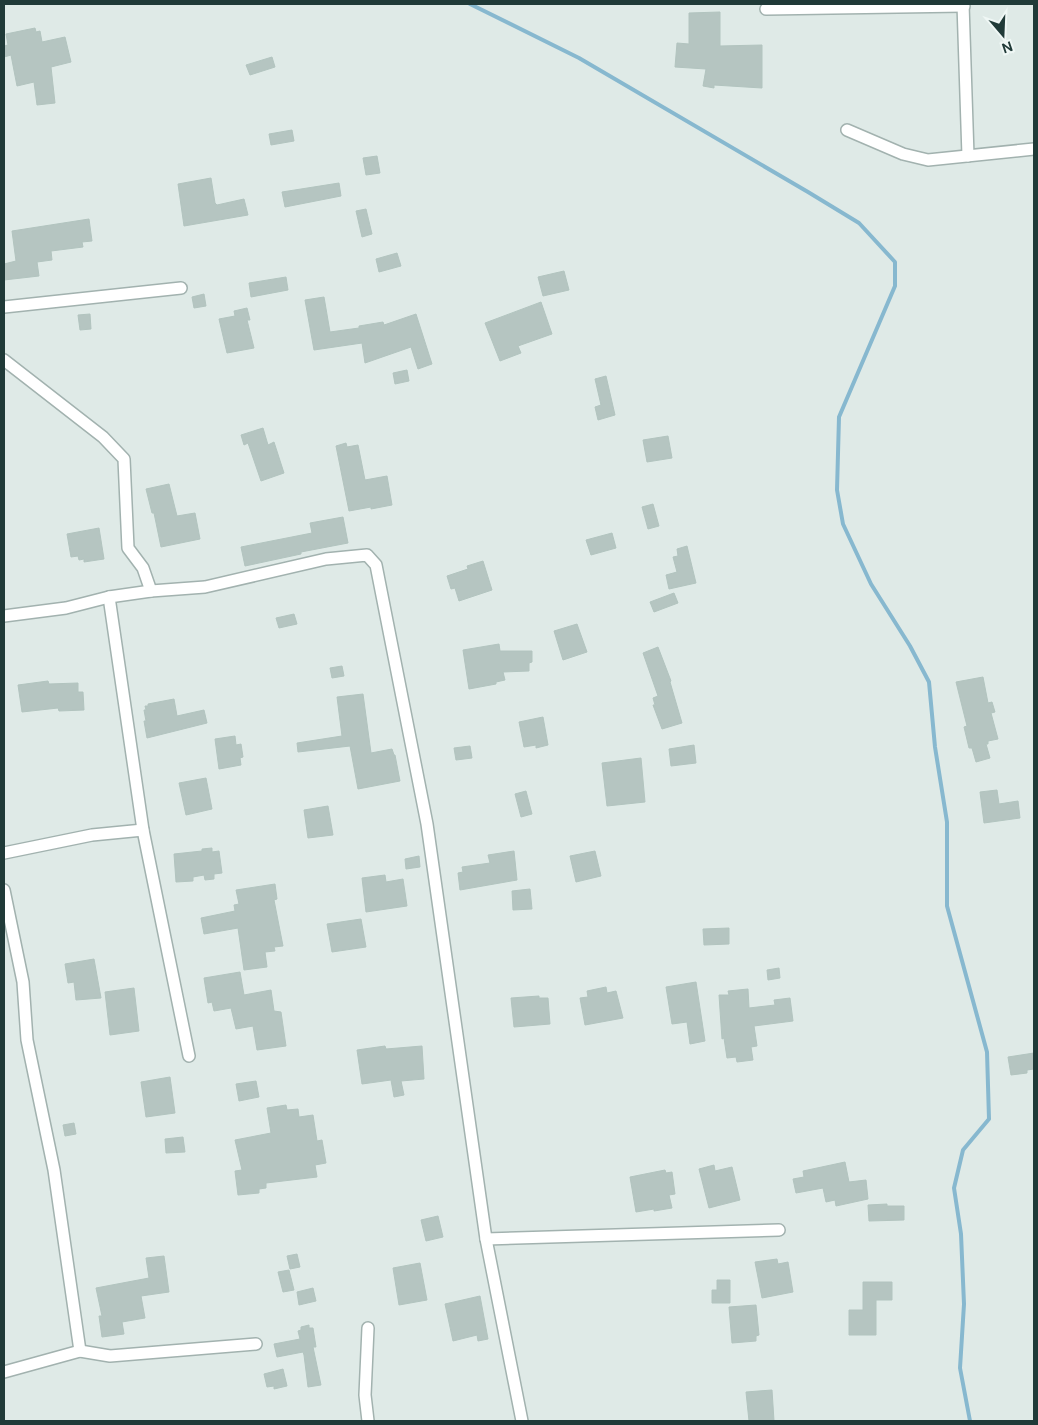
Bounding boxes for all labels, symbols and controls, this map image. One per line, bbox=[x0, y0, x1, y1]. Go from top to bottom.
north arrow bbox=[978, 10, 1028, 60]
text: N bbox=[999, 37, 1015, 57]

